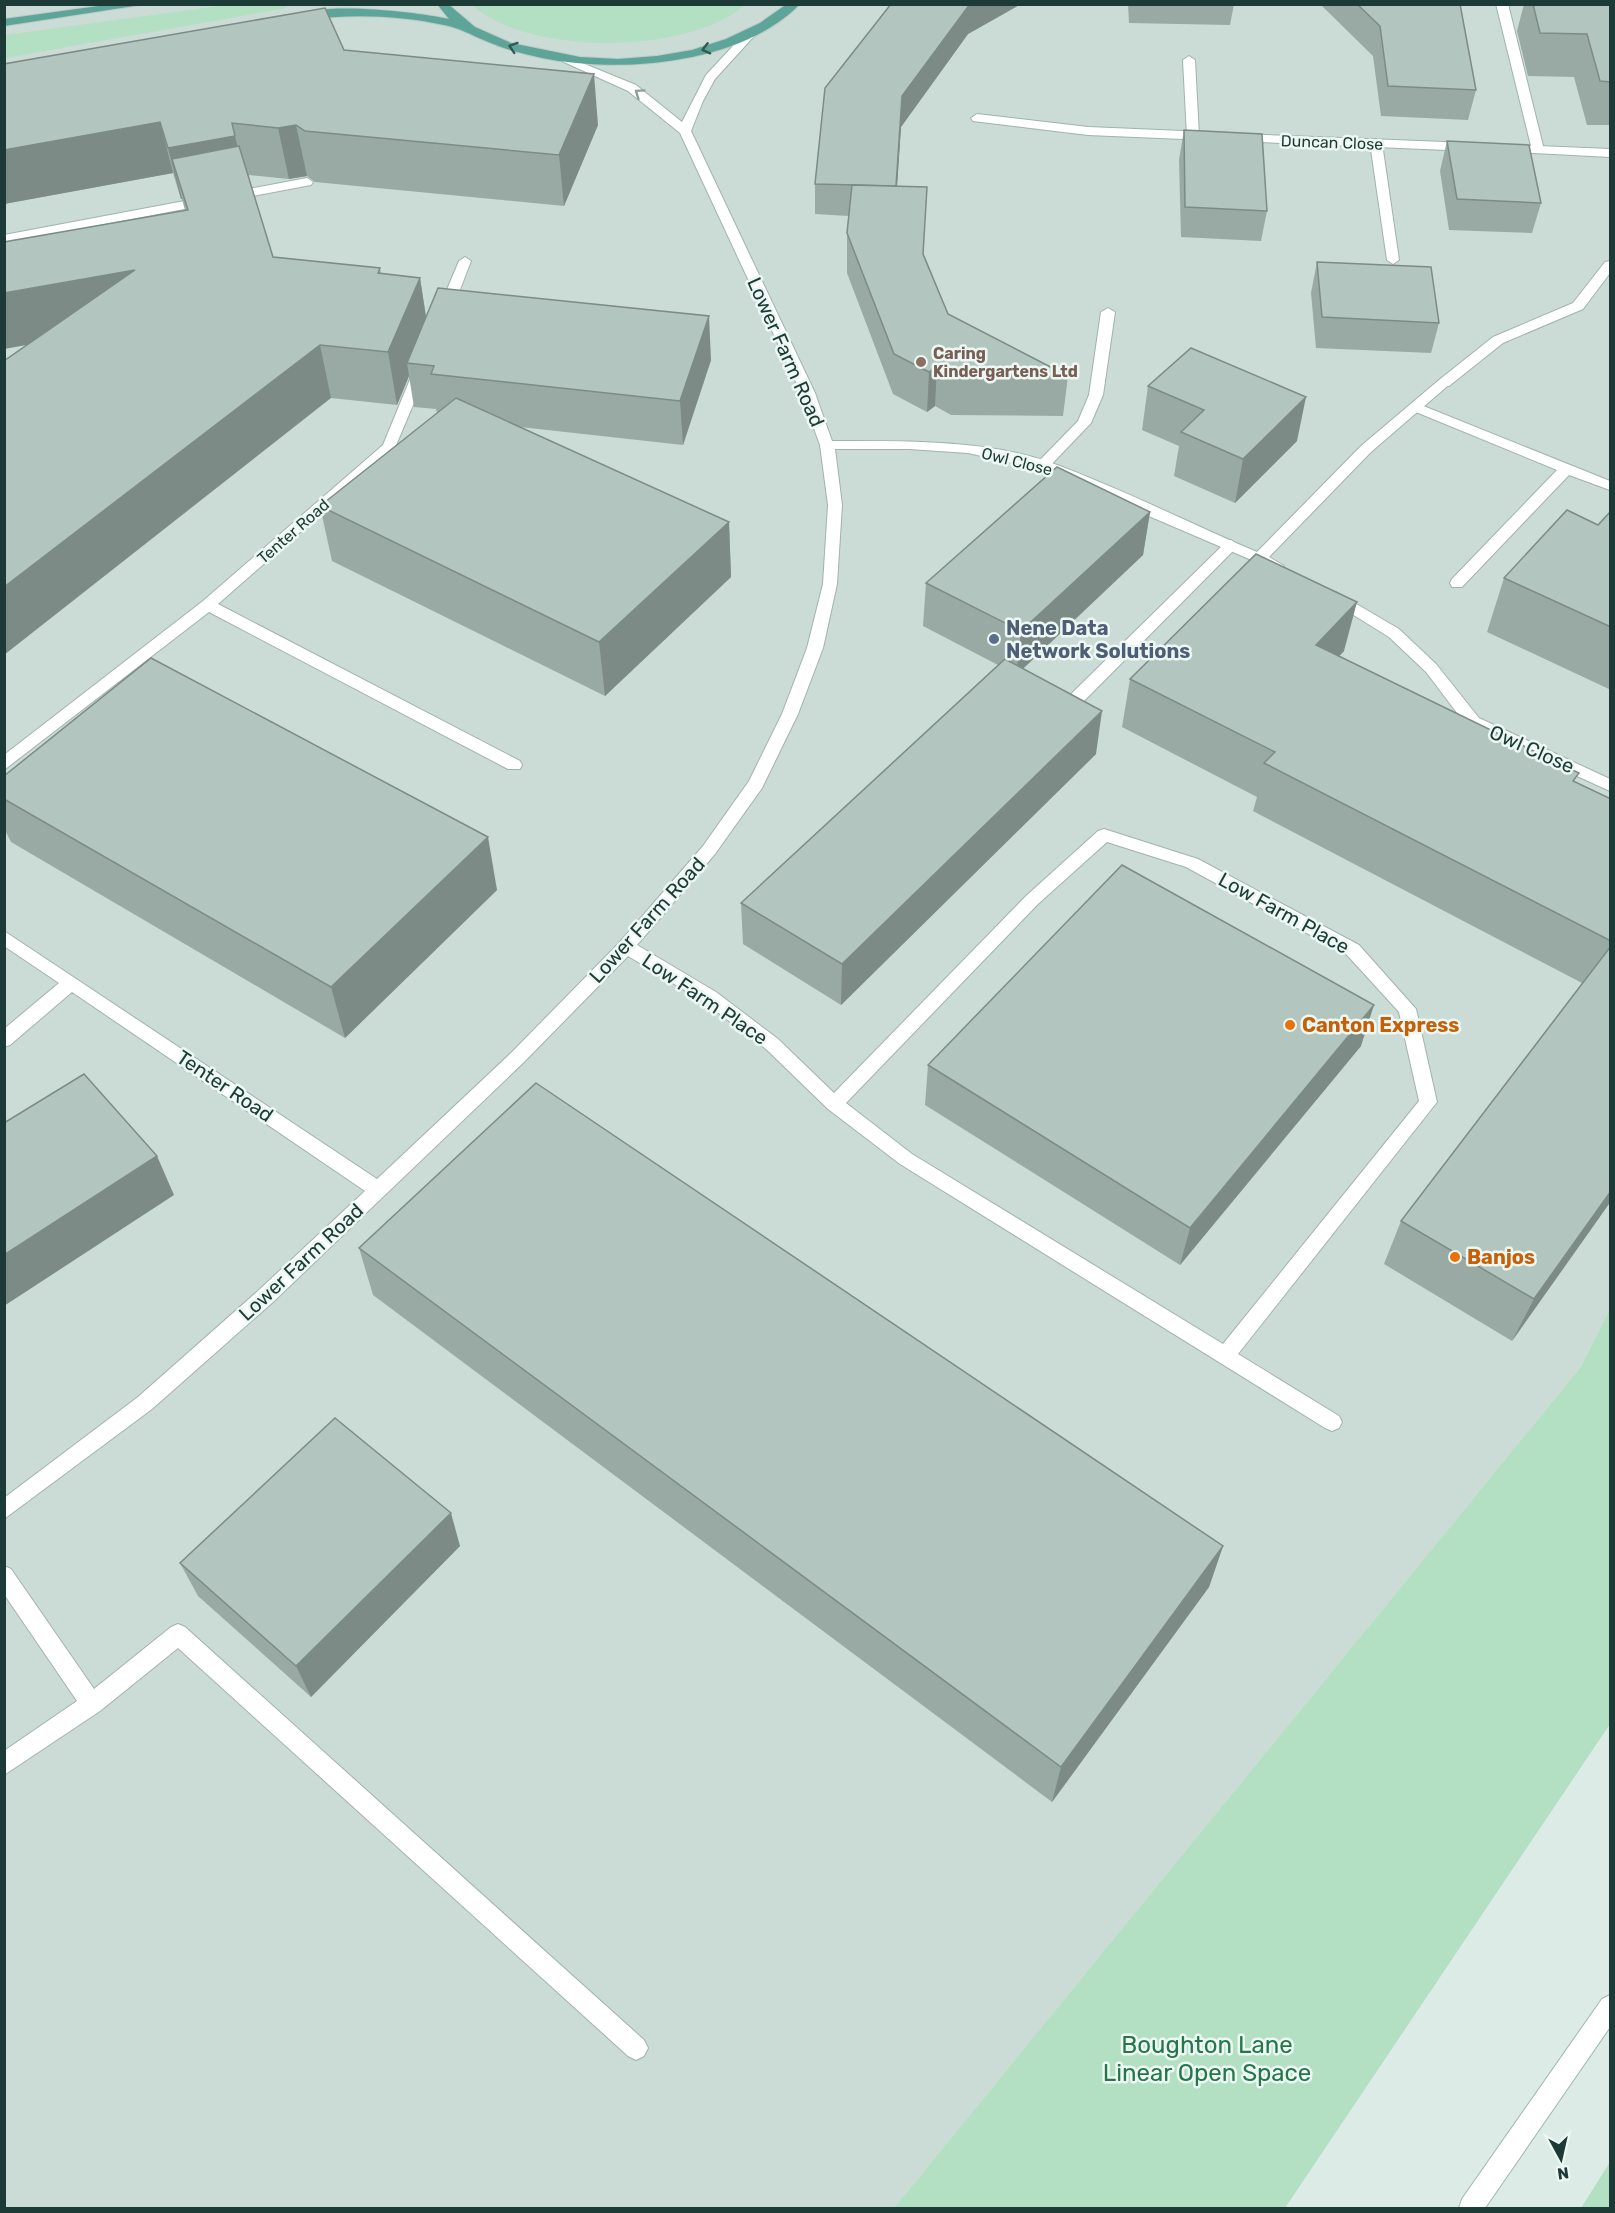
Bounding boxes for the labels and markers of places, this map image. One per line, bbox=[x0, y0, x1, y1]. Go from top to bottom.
place label: Caring Kindergartens Ltd bbox=[933, 344, 1078, 381]
marker: Caring Kindergartens Ltd bbox=[914, 355, 928, 369]
place label: Nene Data Network Solutions bbox=[1006, 616, 1190, 663]
marker: Nene Data Network Solutions bbox=[987, 632, 1001, 646]
place label: Canton Express bbox=[1302, 1013, 1459, 1037]
marker: Canton Express bbox=[1283, 1018, 1297, 1032]
place label: Banjos bbox=[1467, 1245, 1535, 1269]
marker: Banjos bbox=[1448, 1250, 1462, 1264]

